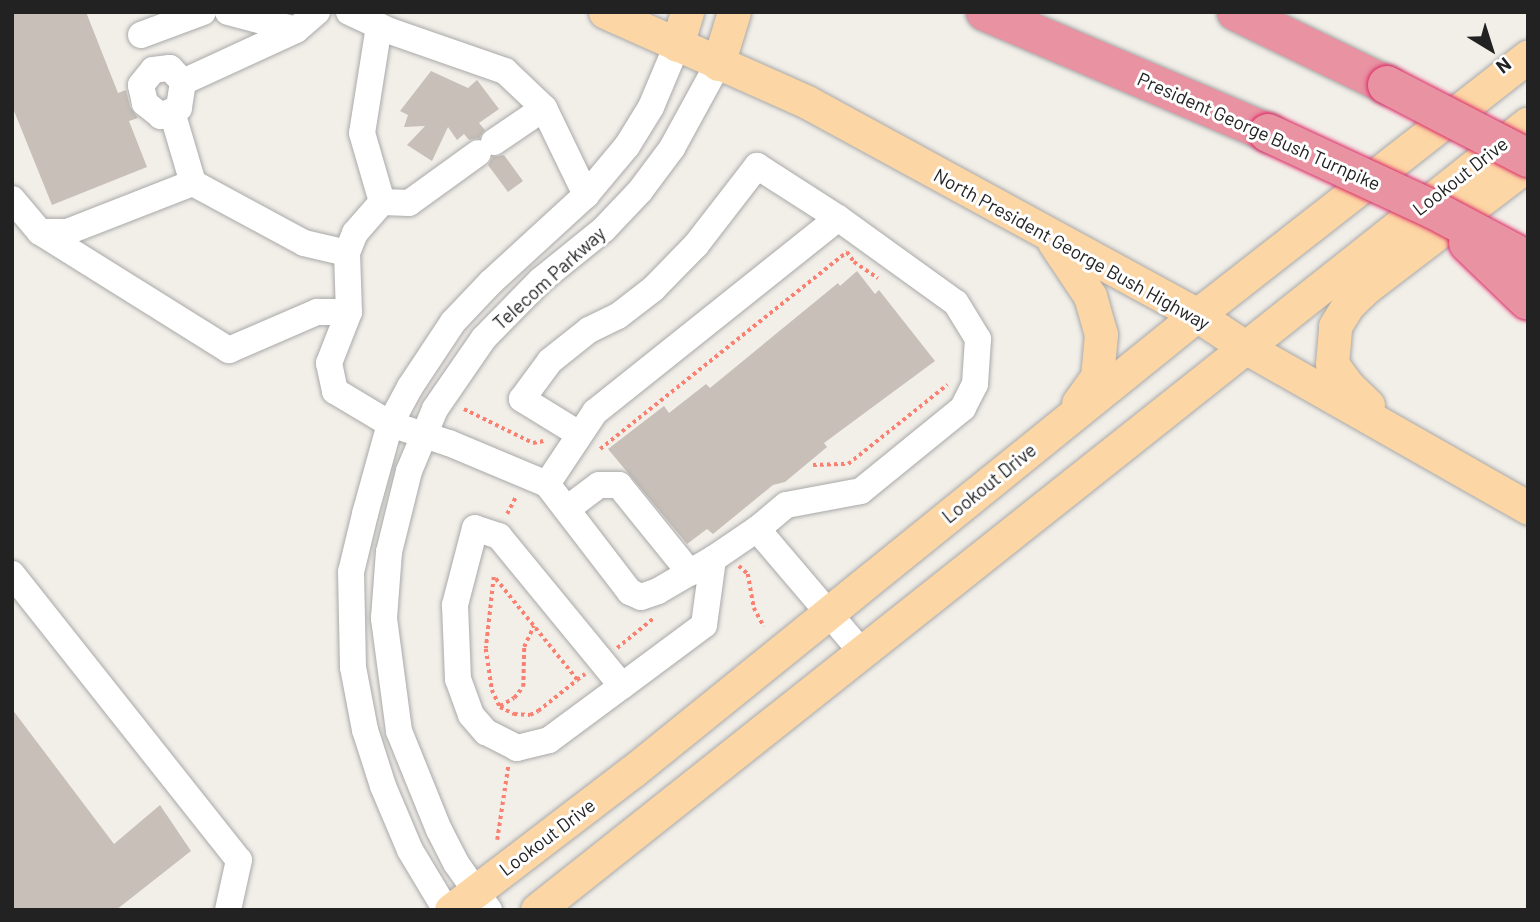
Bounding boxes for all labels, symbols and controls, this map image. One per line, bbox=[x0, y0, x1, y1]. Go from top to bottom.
north arrow bbox=[1456, 14, 1526, 84]
text: N bbox=[1492, 53, 1516, 79]
street label: President George Bush Turnpike bbox=[1134, 67, 1384, 195]
street label: Lookout Drive bbox=[1408, 132, 1512, 220]
street label: North President George Bush Highway bbox=[930, 163, 1214, 335]
street label: Telecom Parkway bbox=[488, 222, 610, 334]
street label: Lookout Drive bbox=[937, 438, 1041, 528]
street label: Lookout Drive bbox=[495, 794, 599, 880]

